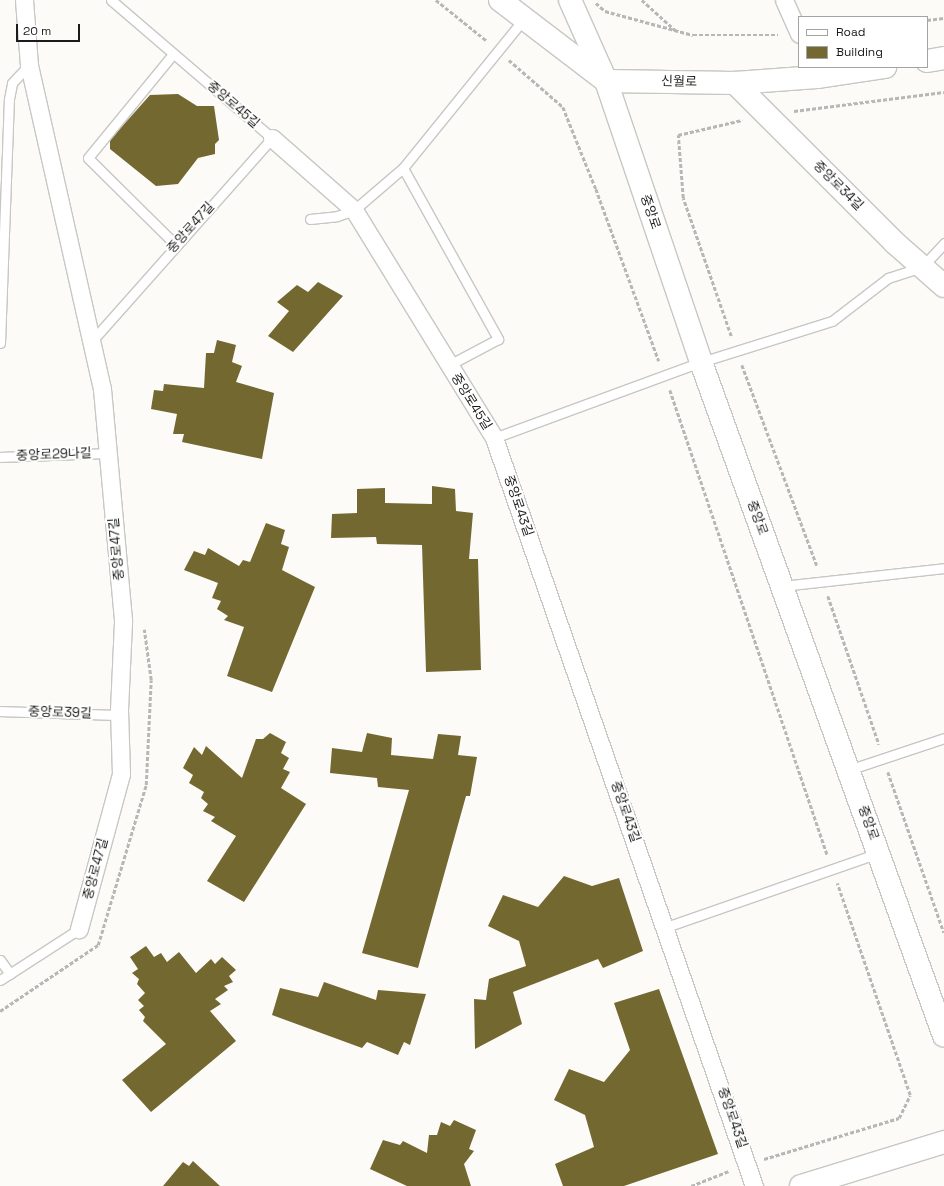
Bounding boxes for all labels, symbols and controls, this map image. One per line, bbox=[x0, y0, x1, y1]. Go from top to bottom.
scale bar bbox=[18, 16, 82, 42]
legend bbox=[798, 16, 928, 68]
text: 20 m bbox=[23, 23, 51, 39]
text: Road bbox=[836, 24, 865, 40]
text: Building bbox=[836, 44, 883, 60]
street label: 신월로 bbox=[661, 74, 697, 90]
street label: 중앙로45길 bbox=[204, 78, 262, 132]
street label: 중앙로34길 bbox=[810, 158, 866, 214]
street label: 중앙로 bbox=[637, 192, 663, 232]
street label: 중앙로47길 bbox=[164, 199, 218, 257]
street label: 중앙로45길 bbox=[447, 371, 495, 433]
street label: 중앙로29나길 bbox=[16, 446, 92, 464]
street label: 중앙로43길 bbox=[500, 473, 536, 539]
street label: 중앙로 bbox=[744, 498, 770, 538]
street label: 중앙로47길 bbox=[106, 517, 128, 581]
street label: 중앙로39길 bbox=[28, 704, 92, 722]
street label: 중앙로43길 bbox=[607, 779, 643, 845]
street label: 중앙로 bbox=[855, 803, 881, 843]
street label: 중앙로47길 bbox=[80, 837, 112, 901]
street label: 중앙로43길 bbox=[714, 1085, 750, 1151]

